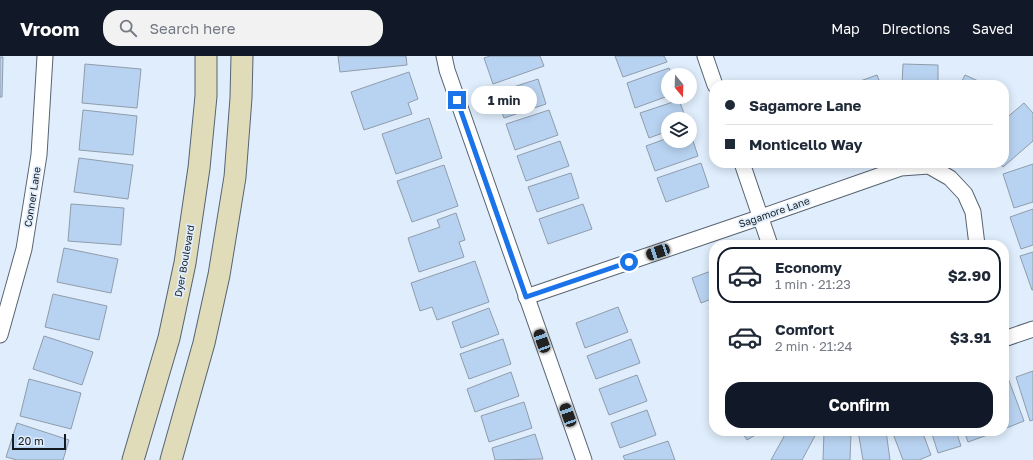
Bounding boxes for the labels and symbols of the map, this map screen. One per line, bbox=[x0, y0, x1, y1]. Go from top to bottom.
north arrow bbox=[661, 68, 697, 104]
callout: 1 min bbox=[471, 86, 537, 114]
route end bbox=[448, 91, 466, 109]
street label: Conner Lane bbox=[21, 166, 43, 228]
street label: Sagamore Lane bbox=[737, 194, 811, 230]
street label: Dyer Boulevard bbox=[172, 224, 196, 298]
car bbox=[645, 242, 671, 262]
route start bbox=[620, 253, 638, 271]
car bbox=[532, 328, 552, 354]
car bbox=[558, 402, 578, 428]
scale bar bbox=[12, 432, 66, 451]

